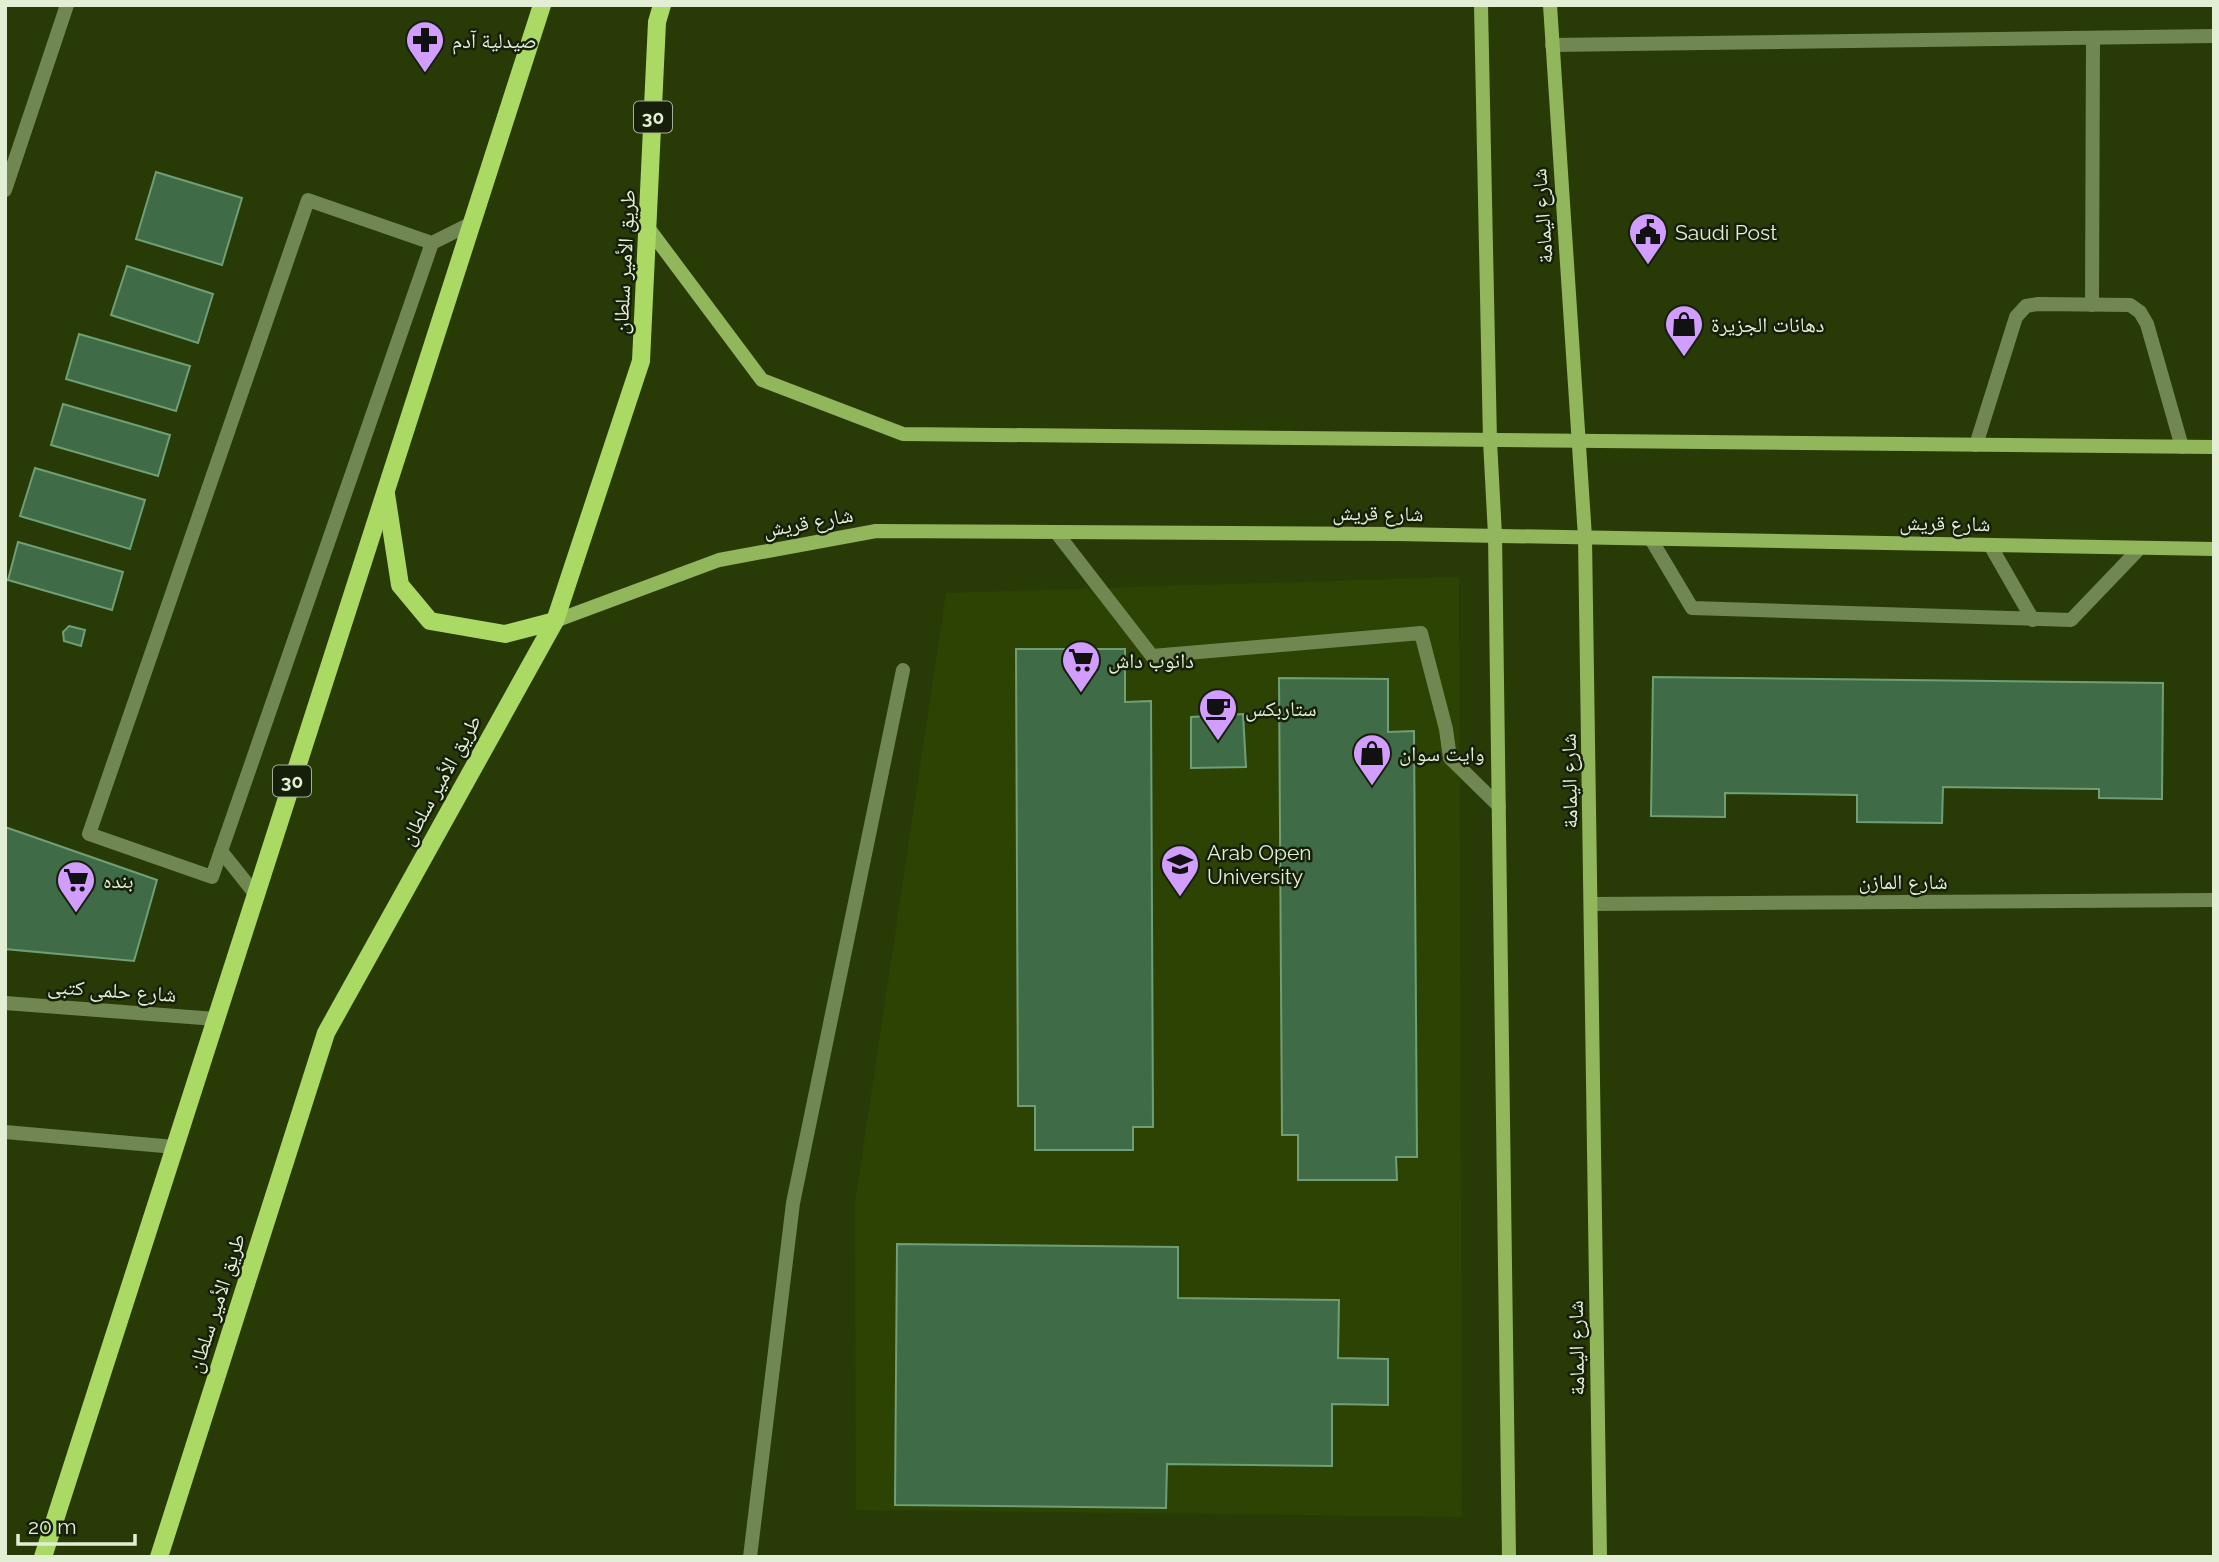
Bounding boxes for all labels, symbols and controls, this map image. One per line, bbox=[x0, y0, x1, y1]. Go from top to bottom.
pharmacy icon: صيدلية آدم bbox=[404, 19, 446, 74]
place label: صيدلية آدم bbox=[452, 28, 537, 55]
road number: 30 bbox=[634, 102, 672, 132]
street label: شارع اليمامة bbox=[1526, 168, 1559, 264]
street label: طريق الأمير سلطان bbox=[608, 189, 641, 335]
public building icon: Saudi Post bbox=[1627, 211, 1669, 266]
place label: Saudi Post bbox=[1675, 220, 1777, 245]
shop icon: دهانات الجزيرة bbox=[1663, 303, 1705, 358]
place label: دهانات الجزيرة bbox=[1711, 312, 1825, 337]
street label: شارع قريش bbox=[1332, 500, 1424, 527]
street label: شارع قريش bbox=[761, 502, 855, 543]
street label: شارع قريش bbox=[1899, 510, 1991, 537]
supermarket icon: دانوب داش bbox=[1060, 639, 1102, 694]
place label: دانوب داش bbox=[1108, 648, 1194, 674]
cafe icon: ستاربكس bbox=[1197, 687, 1239, 742]
place label: ستاربكس bbox=[1245, 696, 1317, 722]
street label: طريق الأمير سلطان bbox=[394, 711, 487, 850]
shop icon: وايت سوان bbox=[1351, 732, 1393, 787]
street label: شارع اليمامة bbox=[1556, 733, 1583, 829]
place label: وايت سوان bbox=[1399, 741, 1485, 766]
road number: 30 bbox=[273, 766, 311, 796]
place label: Arab Open University bbox=[1207, 840, 1312, 889]
school or university icon: Arab Open University bbox=[1159, 843, 1201, 898]
supermarket icon: بنده bbox=[55, 859, 97, 914]
place label: بنده bbox=[103, 868, 133, 893]
street label: شارع المازن bbox=[1858, 869, 1948, 895]
street label: شارع حلمى كتبى bbox=[47, 973, 177, 1008]
street label: طريق الأمير سلطان bbox=[182, 1230, 251, 1376]
street label: شارع اليمامة bbox=[1563, 1300, 1590, 1396]
scale bar bbox=[18, 1502, 135, 1546]
text: 20 m bbox=[28, 1514, 76, 1539]

